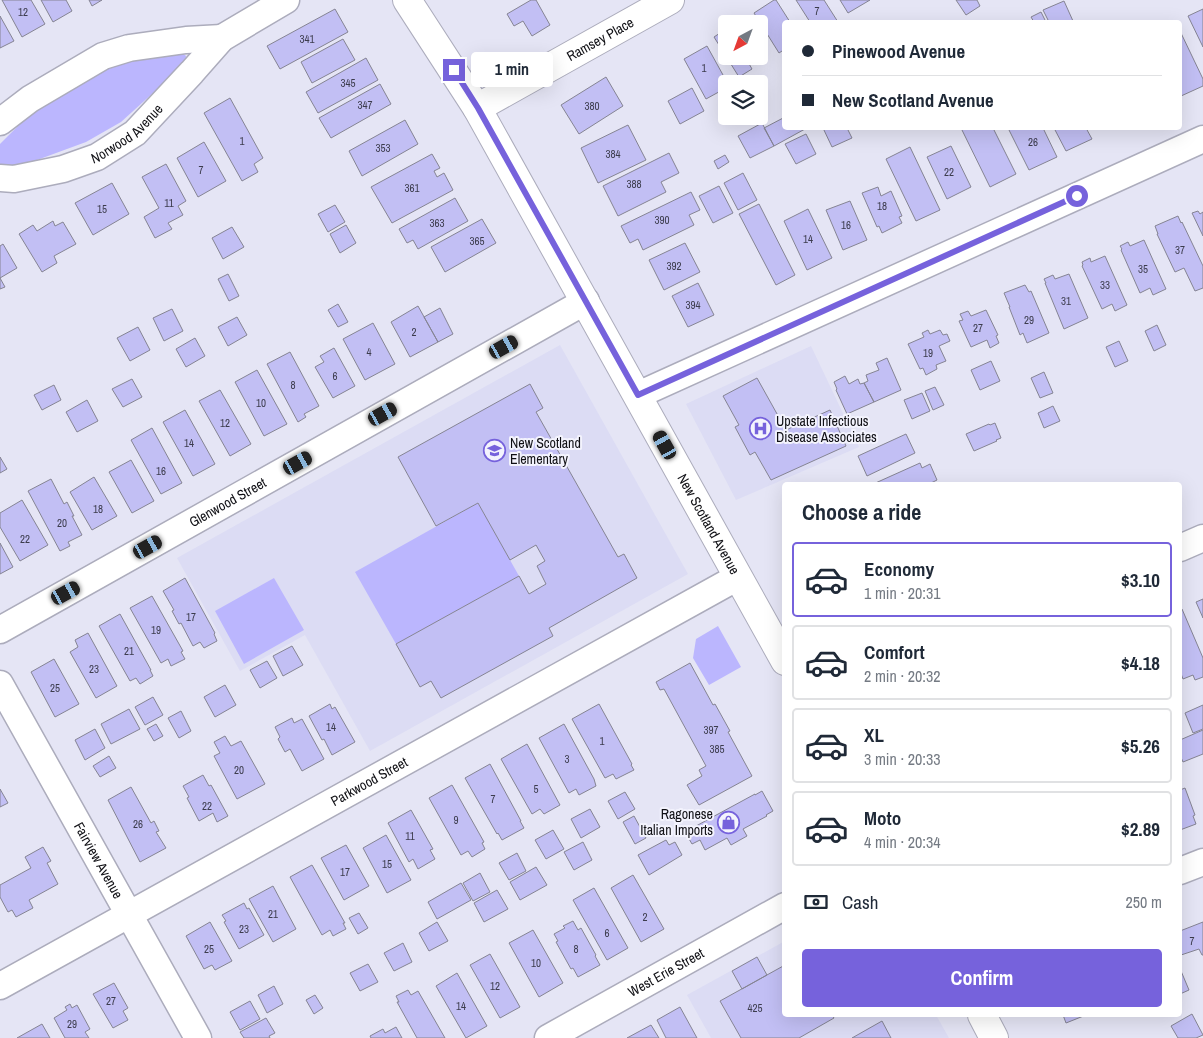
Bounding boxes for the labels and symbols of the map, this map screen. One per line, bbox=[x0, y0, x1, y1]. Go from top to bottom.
house number: 7 bbox=[814, 4, 820, 18]
house number: 12 bbox=[18, 5, 28, 19]
street label: Ramsey Place bbox=[563, 13, 637, 65]
north arrow bbox=[718, 15, 768, 65]
house number: 341 bbox=[299, 32, 315, 46]
callout: 1 min bbox=[472, 52, 554, 88]
route end bbox=[443, 59, 465, 81]
house number: 1 bbox=[701, 61, 707, 75]
house number: 345 bbox=[340, 76, 356, 90]
house number: 347 bbox=[357, 98, 373, 112]
house number: 380 bbox=[584, 99, 600, 113]
street label: Norwood Avenue bbox=[89, 100, 167, 167]
house number: 1 bbox=[239, 134, 245, 148]
house number: 26 bbox=[1028, 135, 1038, 149]
house number: 353 bbox=[375, 141, 391, 155]
house number: 384 bbox=[605, 147, 621, 161]
house number: 7 bbox=[198, 163, 204, 177]
house number: 22 bbox=[944, 165, 954, 179]
house number: 388 bbox=[626, 177, 642, 191]
house number: 361 bbox=[404, 181, 420, 195]
route start bbox=[1066, 185, 1088, 207]
house number: 11 bbox=[164, 196, 174, 210]
house number: 18 bbox=[877, 199, 887, 213]
house number: 15 bbox=[97, 202, 107, 216]
house number: 390 bbox=[654, 213, 670, 227]
house number: 363 bbox=[429, 216, 445, 230]
house number: 16 bbox=[841, 218, 851, 232]
house number: 14 bbox=[803, 232, 813, 246]
house number: 365 bbox=[469, 234, 485, 248]
house number: 37 bbox=[1175, 243, 1185, 257]
house number: 392 bbox=[666, 259, 682, 273]
house number: 35 bbox=[1138, 262, 1148, 276]
house number: 33 bbox=[1100, 278, 1110, 292]
house number: 31 bbox=[1061, 294, 1071, 308]
house number: 394 bbox=[685, 298, 701, 312]
house number: 29 bbox=[1024, 313, 1034, 327]
house number: 27 bbox=[973, 321, 983, 335]
house number: 2 bbox=[411, 325, 417, 339]
car bbox=[487, 333, 520, 361]
house number: 4 bbox=[366, 345, 372, 359]
house number: 19 bbox=[923, 346, 933, 360]
house number: 6 bbox=[332, 369, 338, 383]
house number: 8 bbox=[290, 378, 296, 392]
house number: 10 bbox=[256, 396, 266, 410]
car bbox=[366, 400, 399, 428]
place label: Upstate Infectious Disease Associates bbox=[776, 412, 877, 446]
house number: 12 bbox=[220, 416, 230, 430]
hospital icon: Upstate Infectious Disease Associates bbox=[748, 417, 772, 441]
car bbox=[651, 428, 678, 462]
place label: New Scotland Elementary bbox=[510, 434, 581, 468]
house number: 14 bbox=[184, 436, 194, 450]
school or university icon: New Scotland Elementary bbox=[482, 439, 506, 463]
car bbox=[281, 449, 314, 477]
house number: 16 bbox=[156, 464, 166, 478]
street label: New Scotland Avenue bbox=[674, 471, 744, 578]
street label: Glenwood Street bbox=[186, 473, 269, 531]
house number: 18 bbox=[93, 502, 103, 516]
house number: 20 bbox=[57, 516, 67, 530]
house number: 22 bbox=[20, 532, 30, 546]
car bbox=[131, 533, 164, 561]
car bbox=[49, 579, 82, 607]
house number: 17 bbox=[186, 610, 196, 624]
house number: 19 bbox=[151, 623, 161, 637]
house number: 21 bbox=[124, 644, 134, 658]
house number: 23 bbox=[89, 662, 99, 676]
house number: 25 bbox=[50, 681, 60, 695]
house number: 14 bbox=[326, 720, 336, 734]
house number: 397 bbox=[703, 723, 719, 737]
house number: 1 bbox=[599, 734, 605, 748]
house number: 385 bbox=[709, 742, 725, 756]
house number: 3 bbox=[564, 752, 570, 766]
street label: Parkwood Street bbox=[328, 753, 411, 810]
house number: 20 bbox=[234, 763, 244, 777]
house number: 5 bbox=[533, 782, 539, 796]
house number: 7 bbox=[490, 792, 496, 806]
house number: 22 bbox=[202, 799, 212, 813]
place label: Ragonese Italian Imports bbox=[640, 805, 713, 839]
shop icon: Ragonese Italian Imports bbox=[717, 810, 741, 834]
house number: 9 bbox=[453, 813, 459, 827]
house number: 26 bbox=[133, 817, 143, 831]
street label: Fairview Avenue bbox=[70, 819, 127, 902]
house number: 11 bbox=[405, 829, 415, 843]
house number: 15 bbox=[382, 857, 392, 871]
house number: 17 bbox=[340, 865, 350, 879]
house number: 21 bbox=[268, 907, 278, 921]
house number: 2 bbox=[642, 910, 648, 924]
house number: 23 bbox=[239, 922, 249, 936]
house number: 6 bbox=[604, 926, 610, 940]
house number: 7 bbox=[1189, 934, 1195, 948]
house number: 25 bbox=[204, 942, 214, 956]
house number: 8 bbox=[573, 942, 579, 956]
street label: West Erie Street bbox=[625, 944, 707, 1001]
house number: 10 bbox=[531, 956, 541, 970]
house number: 12 bbox=[490, 979, 500, 993]
house number: 27 bbox=[106, 994, 116, 1008]
house number: 14 bbox=[456, 999, 466, 1013]
house number: 425 bbox=[747, 1001, 763, 1015]
house number: 29 bbox=[67, 1017, 77, 1031]

